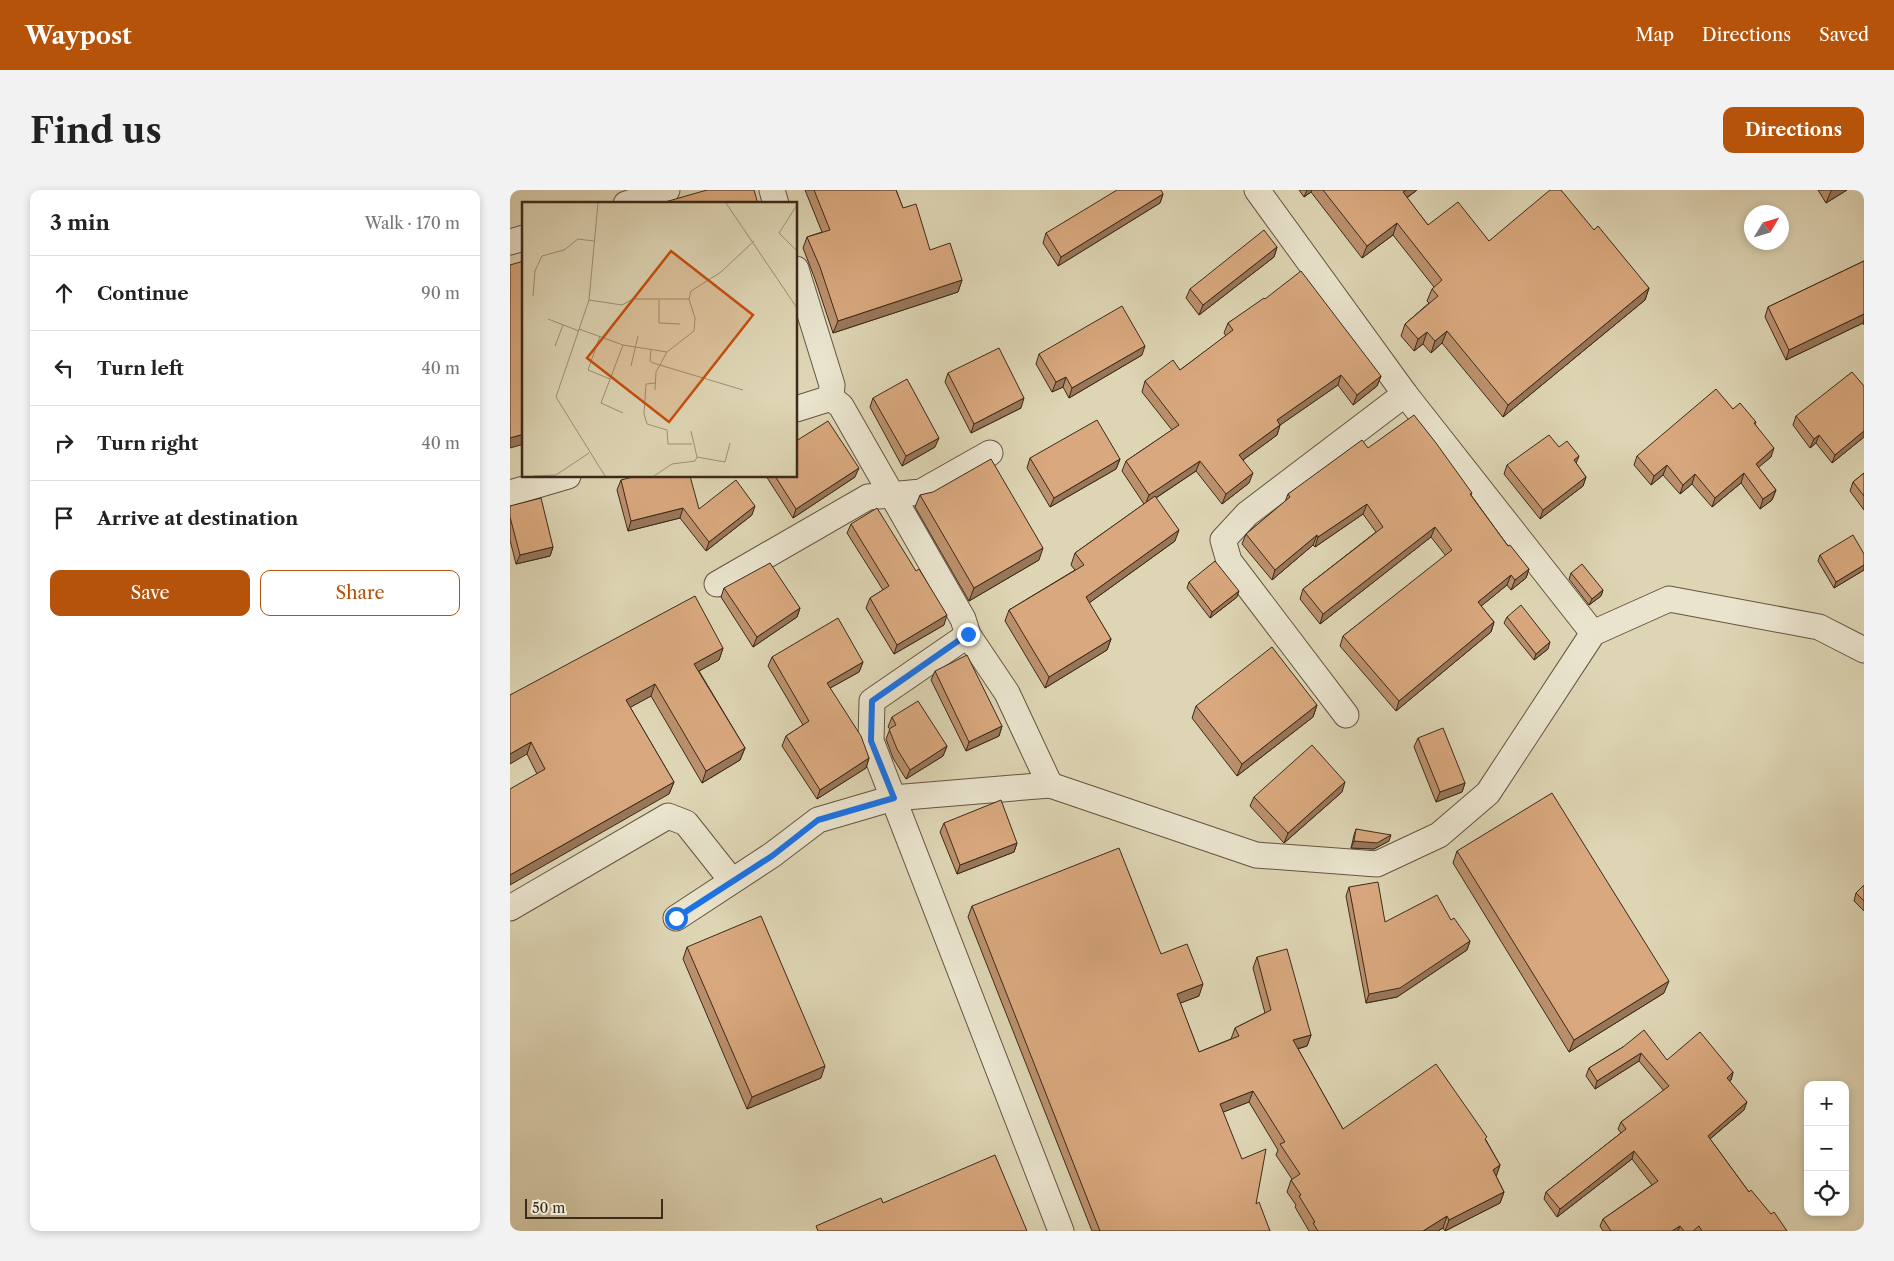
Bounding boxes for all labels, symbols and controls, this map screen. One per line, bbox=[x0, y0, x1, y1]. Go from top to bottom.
text: Waypost bbox=[25, 21, 132, 50]
text: Map bbox=[1635, 24, 1674, 46]
text: Directions bbox=[1702, 24, 1791, 46]
text: Saved bbox=[1819, 24, 1869, 46]
button: Directions bbox=[1723, 107, 1864, 153]
text: Find us bbox=[30, 109, 162, 152]
inset map bbox=[522, 202, 798, 478]
north arrow bbox=[1744, 205, 1789, 250]
text: 3 min bbox=[50, 210, 110, 235]
text: Walk · 170 m bbox=[365, 213, 460, 233]
icon: ahead bbox=[50, 279, 78, 307]
text: Continue bbox=[97, 282, 189, 305]
text: 90 m bbox=[421, 283, 460, 303]
icon: left bbox=[50, 354, 78, 382]
text: Turn left bbox=[97, 357, 184, 380]
text: 40 m bbox=[421, 358, 460, 378]
icon: right bbox=[50, 429, 78, 457]
text: Turn right bbox=[97, 432, 198, 455]
text: 40 m bbox=[421, 433, 460, 453]
icon: arrive bbox=[50, 504, 78, 532]
text: Arrive at destination bbox=[97, 507, 298, 530]
button: Save bbox=[50, 570, 250, 616]
button: Share bbox=[260, 570, 460, 616]
route end bbox=[957, 623, 980, 646]
route start bbox=[665, 907, 688, 930]
map controls bbox=[1804, 1081, 1849, 1216]
button: + bbox=[1804, 1081, 1849, 1126]
button: − bbox=[1804, 1126, 1849, 1171]
button: locate bbox=[1804, 1171, 1849, 1216]
scale bar bbox=[525, 1196, 662, 1219]
text: 50 m bbox=[532, 1199, 565, 1217]

